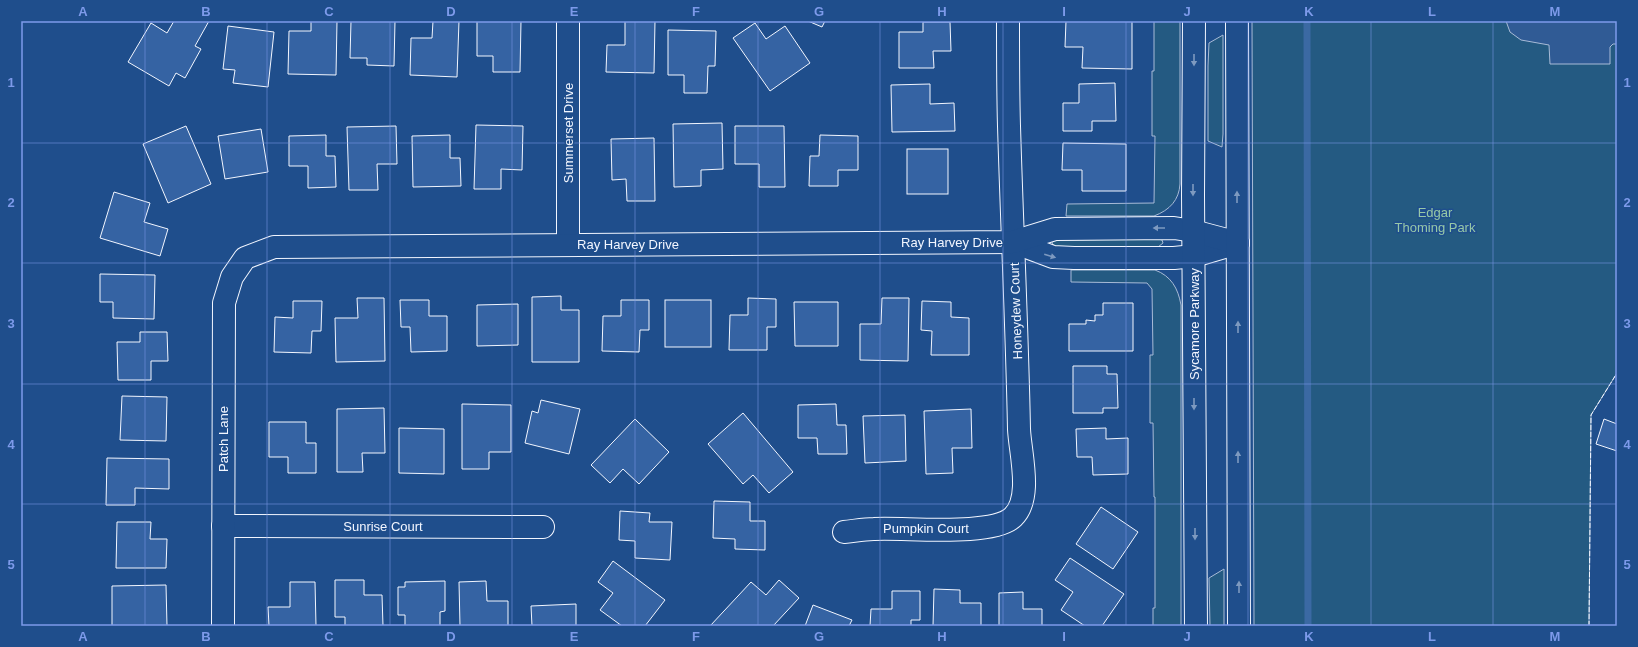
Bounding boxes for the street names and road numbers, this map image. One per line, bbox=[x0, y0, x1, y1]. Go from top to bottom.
street label: Summerset Drive bbox=[561, 83, 576, 183]
street label: Ray Harvey Drive bbox=[901, 235, 1003, 250]
street label: Ray Harvey Drive bbox=[577, 237, 679, 252]
street label: Honeydew Court bbox=[1007, 262, 1025, 360]
street label: Sycamore Parkway bbox=[1187, 268, 1202, 380]
street label: Patch Lane bbox=[216, 406, 231, 472]
street label: Sunrise Court bbox=[343, 519, 423, 534]
street label: Pumpkin Court bbox=[883, 521, 969, 536]

